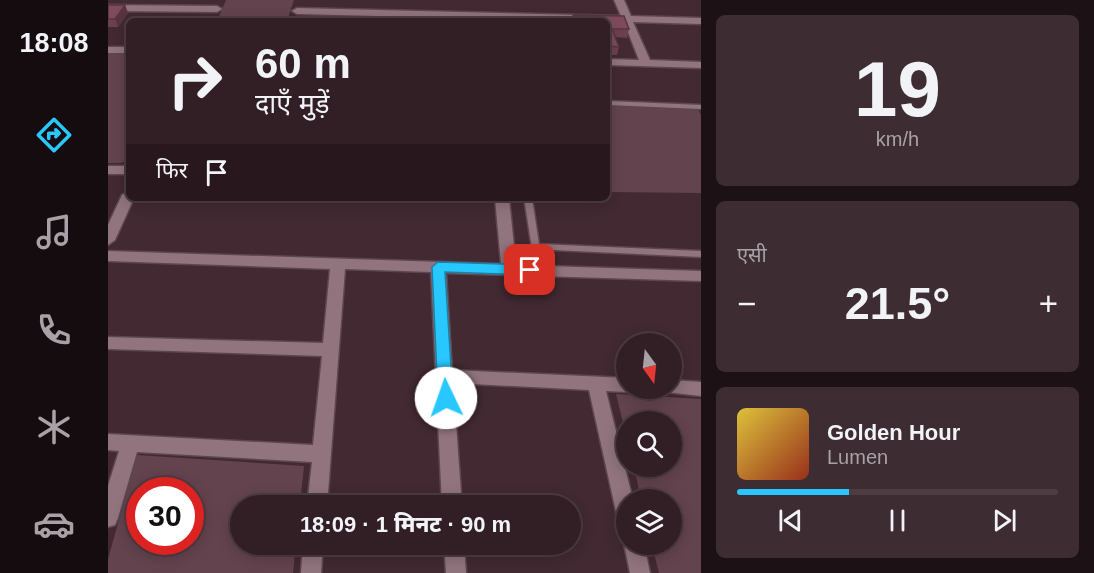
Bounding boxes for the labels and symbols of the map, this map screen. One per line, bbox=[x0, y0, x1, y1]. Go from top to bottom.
pin bbox=[504, 244, 555, 295]
north arrow bbox=[616, 333, 682, 399]
position arrow bbox=[414, 366, 478, 430]
speed limit sign: 30 bbox=[126, 477, 204, 555]

